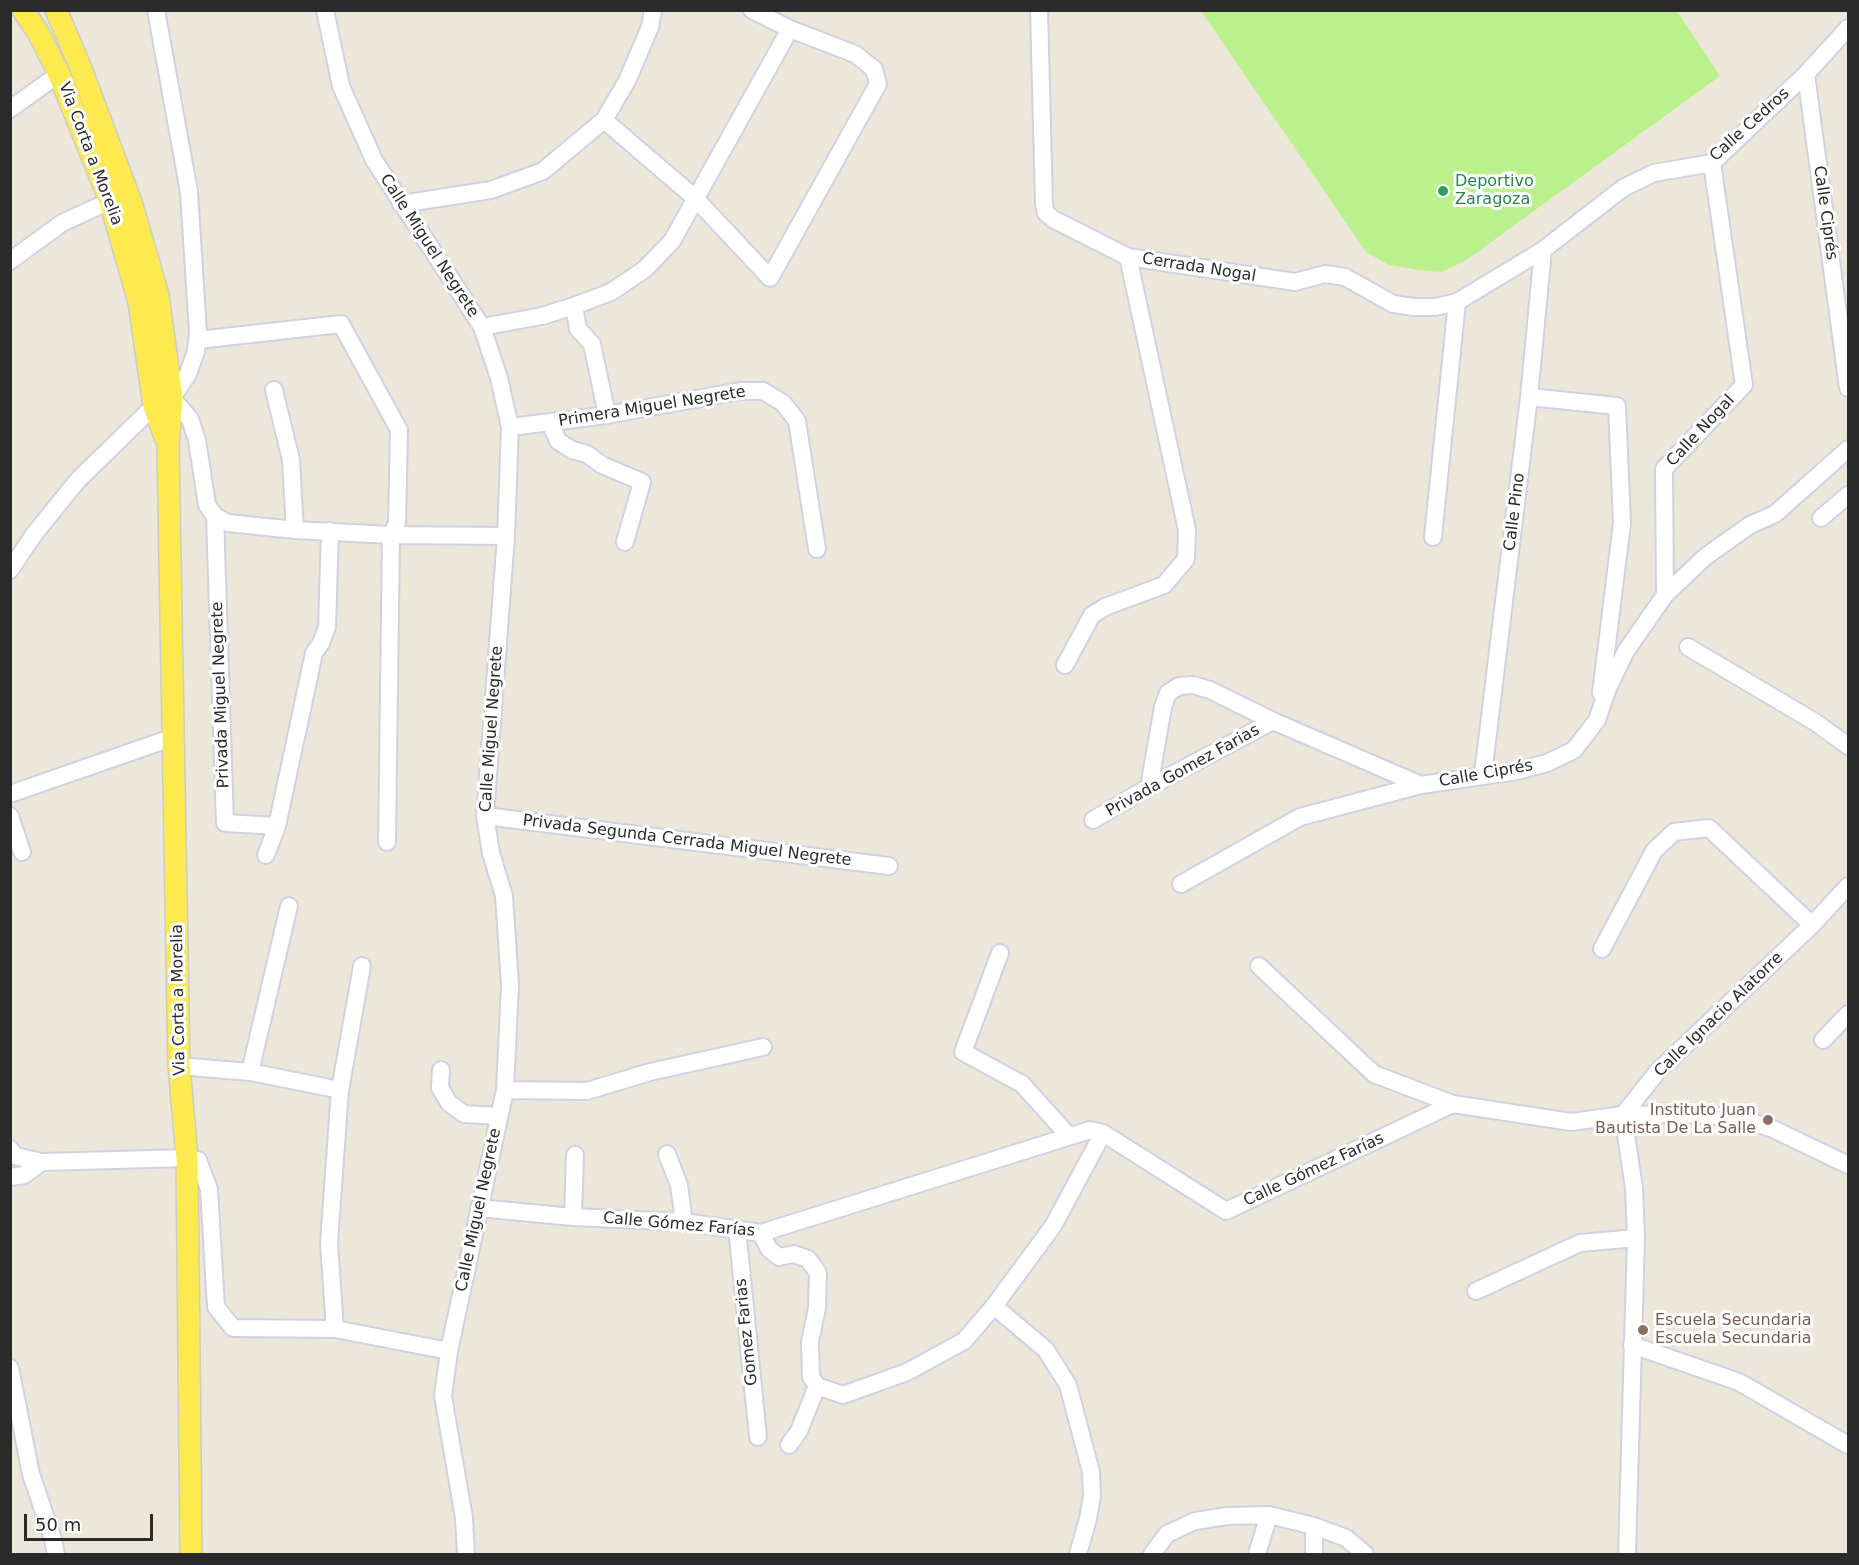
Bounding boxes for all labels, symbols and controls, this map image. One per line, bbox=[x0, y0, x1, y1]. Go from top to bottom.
street label: Via Corta a Morelia bbox=[54, 80, 126, 228]
street label: Calle Cedros bbox=[1706, 84, 1794, 166]
street label: Calle Ciprés bbox=[1809, 165, 1841, 261]
street label: Calle Miguel Negrete bbox=[376, 171, 482, 321]
place label: Deportivo Zaragoza bbox=[1455, 172, 1534, 210]
marker: Deportivo Zaragoza bbox=[1436, 184, 1450, 198]
street label: Cerrada Nogal bbox=[1141, 250, 1257, 286]
street label: Primera Miguel Negrete bbox=[557, 383, 747, 431]
street label: Calle Nogal bbox=[1663, 391, 1739, 471]
street label: Calle Pino bbox=[1501, 472, 1529, 552]
street label: Privada Miguel Negrete bbox=[208, 601, 234, 789]
street label: Calle Miguel Negrete bbox=[477, 645, 507, 813]
street label: Privada Gomez Farias bbox=[1103, 721, 1263, 821]
street label: Calle Ciprés bbox=[1438, 756, 1534, 792]
street label: Privada Segunda Cerrada Miguel Negrete bbox=[522, 811, 852, 871]
street label: Via Corta a Morelia bbox=[168, 924, 190, 1076]
street label: Calle Ignacio Alatorre bbox=[1651, 949, 1787, 1081]
place label: Instituto Juan Bautista De La Salle bbox=[1595, 1101, 1756, 1139]
marker: Instituto Juan Bautista De La Salle bbox=[1761, 1113, 1775, 1127]
street label: Calle Miguel Negrete bbox=[452, 1126, 506, 1294]
street label: Calle Gómez Farías bbox=[1241, 1129, 1387, 1211]
street label: Calle Gómez Farías bbox=[602, 1209, 756, 1241]
street label: Gomez Farias bbox=[732, 1277, 762, 1387]
place label: Escuela Secundaria Escuela Secundaria bbox=[1655, 1311, 1811, 1349]
marker: Escuela Secundaria Escuela Secundaria bbox=[1636, 1323, 1650, 1337]
scale bar bbox=[27, 1502, 156, 1540]
text: 50 m bbox=[35, 1514, 81, 1535]

